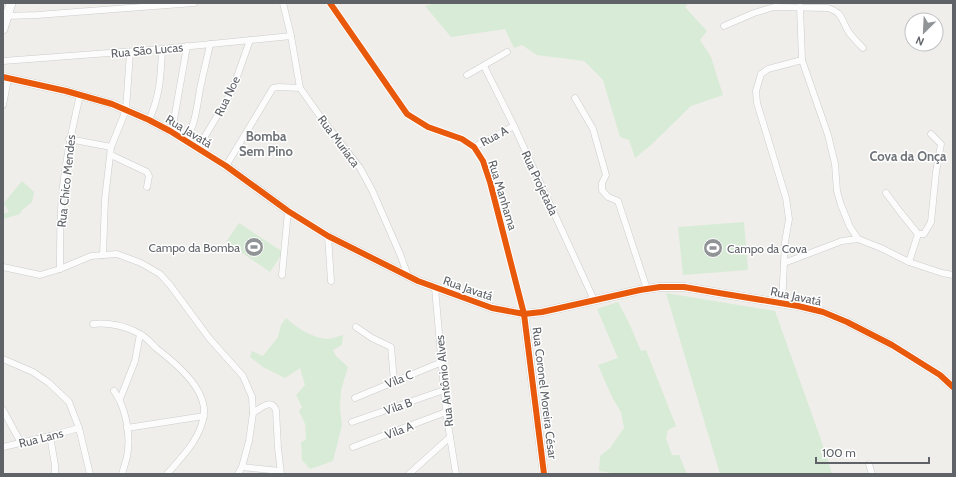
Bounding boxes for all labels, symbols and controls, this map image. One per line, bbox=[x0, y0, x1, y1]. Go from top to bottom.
north arrow bbox=[904, 12, 944, 52]
text: N bbox=[914, 33, 926, 49]
street label: Rua São Lucas bbox=[110, 39, 184, 61]
street label: Rua Noe bbox=[211, 73, 243, 119]
street label: Rua Javatá bbox=[163, 111, 215, 151]
street label: Rua Muriaca bbox=[315, 112, 363, 170]
street label: Rua A bbox=[478, 122, 511, 149]
district label: Bomba Sem Pino bbox=[239, 128, 294, 159]
street label: Rua Chico Mendes bbox=[54, 134, 78, 228]
street label: Rua Projetada bbox=[518, 148, 562, 218]
district label: Cova da Onça bbox=[869, 148, 947, 164]
street label: Rua Manhama bbox=[485, 158, 521, 232]
sports icon: Campo da Bomba bbox=[243, 236, 265, 258]
sports icon: Campo da Cova bbox=[702, 237, 724, 259]
place label: Campo da Bomba bbox=[149, 240, 240, 255]
place label: Campo da Cova bbox=[727, 241, 807, 256]
street label: Rua Javatá bbox=[441, 273, 495, 304]
street label: Rua Javatá bbox=[769, 283, 823, 309]
street label: Rua Coronel Moreira César bbox=[529, 326, 561, 460]
street label: Rua Antônio Alves bbox=[432, 334, 456, 428]
street label: Vila C bbox=[383, 367, 415, 391]
street label: Vila B bbox=[382, 394, 414, 418]
street label: Vila A bbox=[383, 418, 416, 442]
street label: Rua Lans bbox=[17, 425, 65, 451]
scale bar bbox=[816, 439, 929, 465]
text: 100 m bbox=[822, 445, 856, 460]

